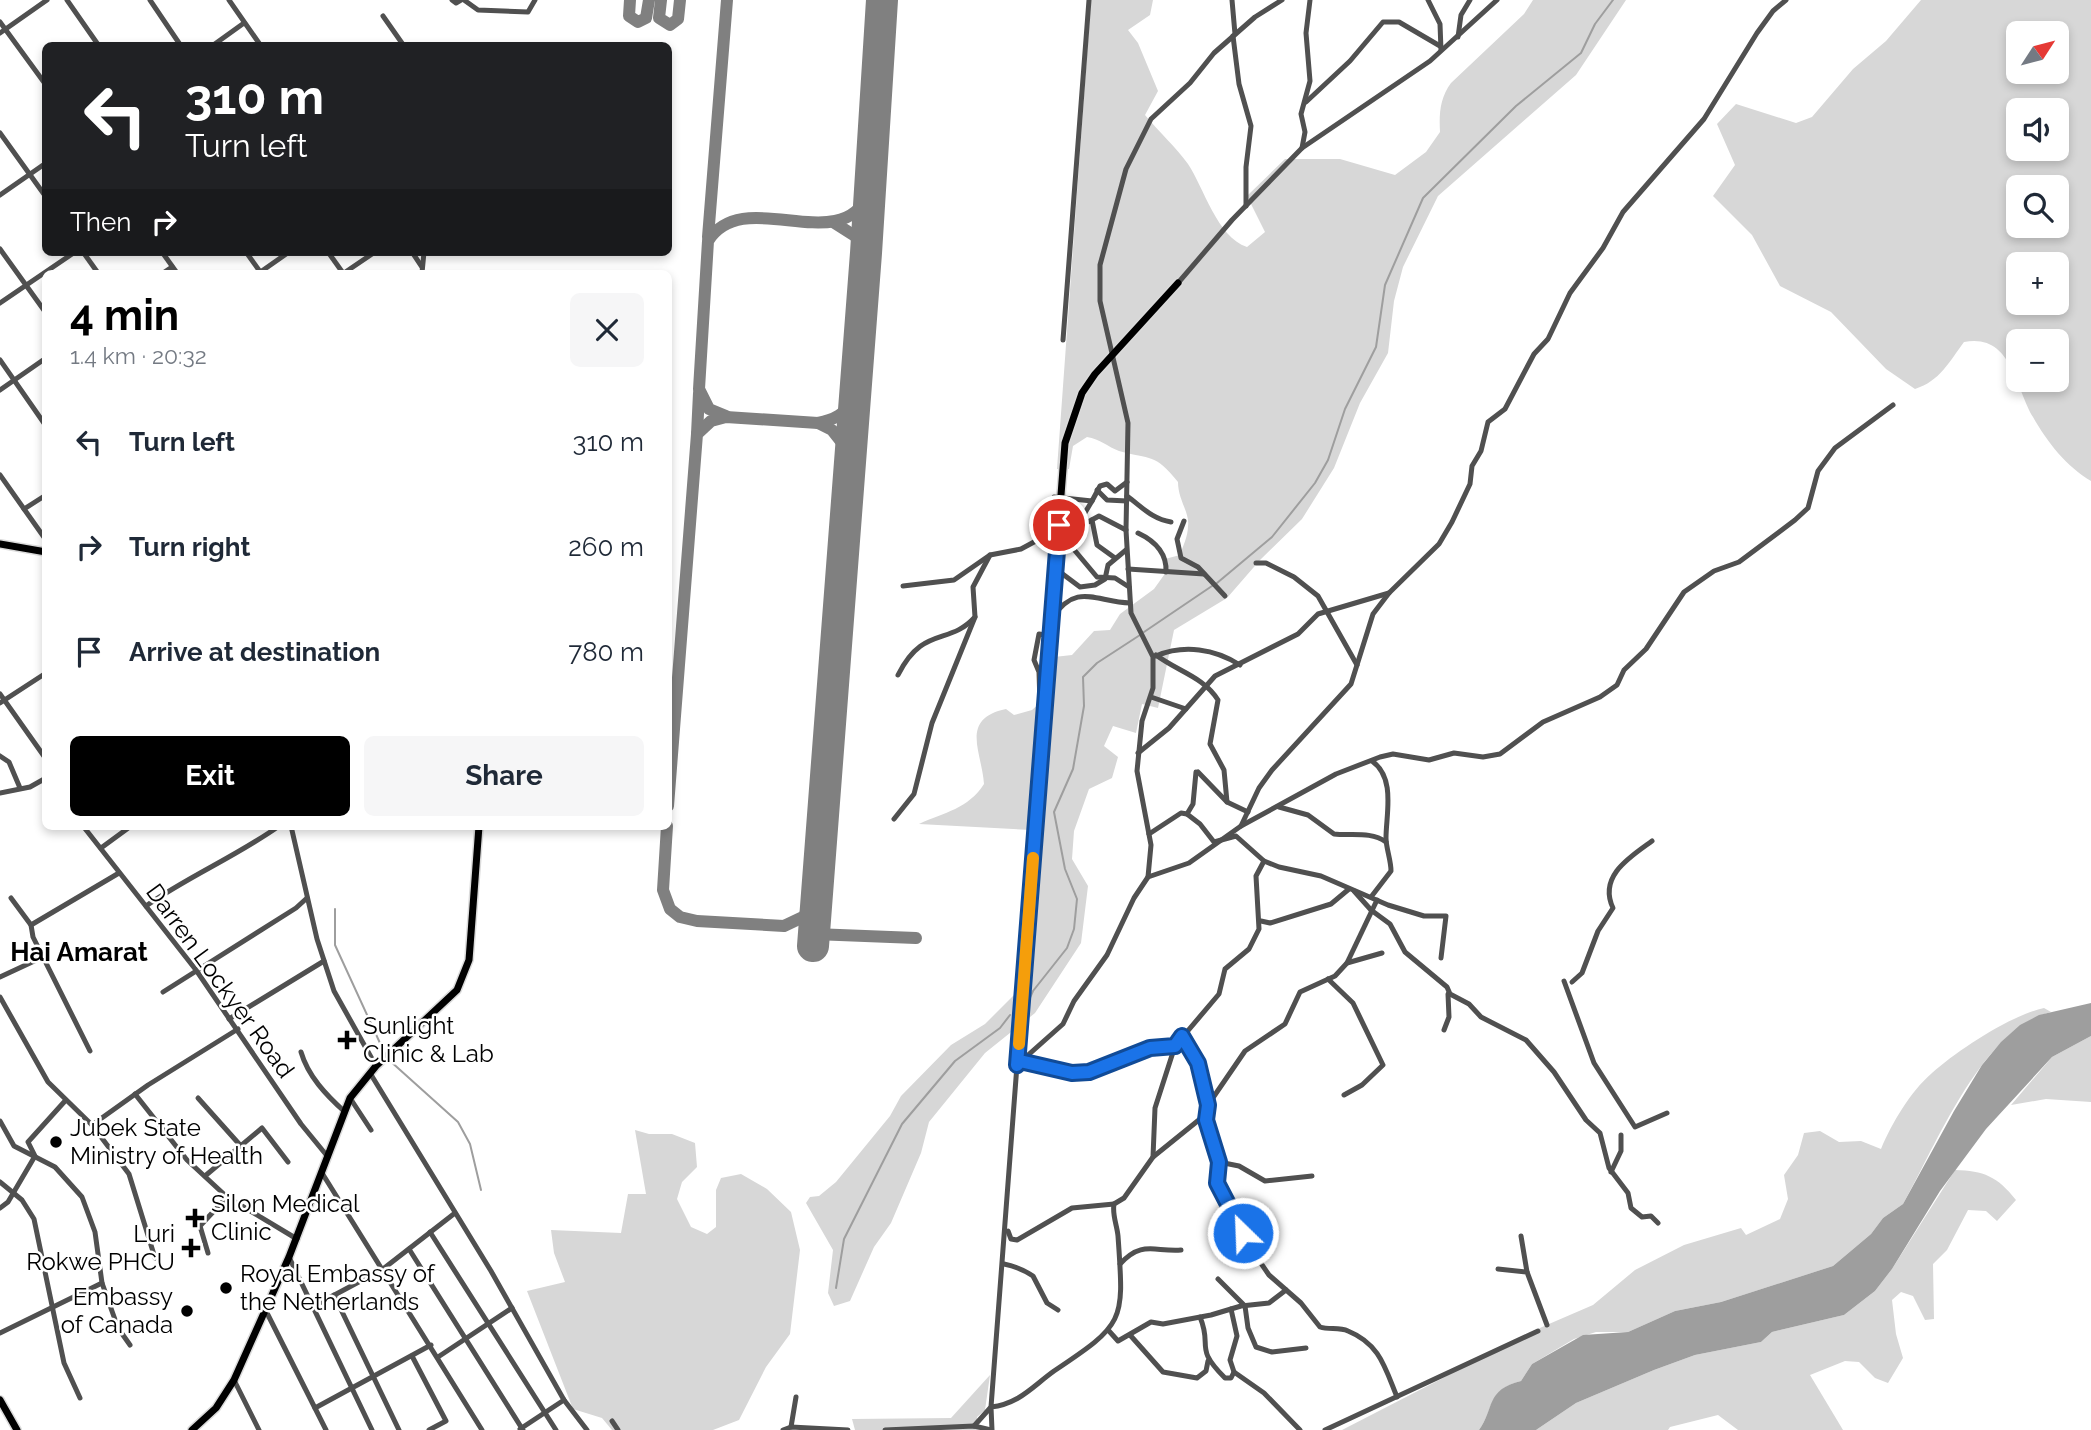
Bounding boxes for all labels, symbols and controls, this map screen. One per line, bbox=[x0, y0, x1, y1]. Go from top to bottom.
north arrow bbox=[2006, 21, 2068, 84]
map controls bbox=[2006, 21, 2069, 392]
text: 310 m bbox=[185, 68, 324, 125]
icon: left bbox=[70, 70, 161, 161]
button: sound bbox=[2006, 98, 2069, 161]
text: Turn left bbox=[185, 127, 307, 164]
button: search bbox=[2006, 175, 2069, 238]
icon: right bbox=[145, 203, 183, 241]
text: Then bbox=[70, 207, 131, 237]
button: + bbox=[2006, 252, 2069, 315]
text: 4 min bbox=[70, 291, 179, 340]
button: close bbox=[570, 293, 644, 367]
button: − bbox=[2006, 329, 2069, 392]
text: 1.4 km · 20:32 bbox=[70, 342, 207, 369]
icon: left bbox=[70, 423, 108, 461]
text: Turn left bbox=[129, 427, 235, 457]
text: 310 m bbox=[573, 427, 644, 457]
pin bbox=[1029, 495, 1089, 555]
icon: arrive bbox=[1040, 506, 1078, 544]
icon: right bbox=[70, 528, 108, 566]
text: Turn right bbox=[129, 532, 250, 562]
text: 260 m bbox=[568, 532, 644, 562]
icon: arrive bbox=[70, 633, 108, 671]
text: Arrive at destination bbox=[129, 637, 380, 667]
text: 780 m bbox=[568, 637, 644, 667]
button: Exit bbox=[70, 736, 350, 816]
button: Share bbox=[364, 736, 644, 816]
street label: Darren Lockyer Road bbox=[140, 878, 301, 1083]
district label: Hai Amarat bbox=[10, 937, 148, 967]
place label: Sunlight Clinic & Lab bbox=[363, 1011, 494, 1068]
marker: Sunlight Clinic & Lab bbox=[337, 1030, 357, 1050]
place label: Jubek State Ministry of Health bbox=[70, 1113, 263, 1170]
marker: Jubek State Ministry of Health bbox=[48, 1134, 64, 1150]
place label: Silon Medical Clinic bbox=[211, 1189, 360, 1246]
position arrow bbox=[1206, 1196, 1280, 1270]
marker: Silon Medical Clinic bbox=[185, 1208, 205, 1228]
place label: Luri Rokwe PHCU bbox=[26, 1219, 175, 1276]
marker: Luri Rokwe PHCU bbox=[181, 1238, 201, 1258]
place label: Royal Embassy of the Netherlands bbox=[240, 1259, 436, 1316]
marker: Royal Embassy of the Netherlands bbox=[218, 1280, 234, 1296]
place label: Embassy of Canada bbox=[61, 1282, 173, 1339]
marker: Embassy of Canada bbox=[179, 1303, 195, 1319]

